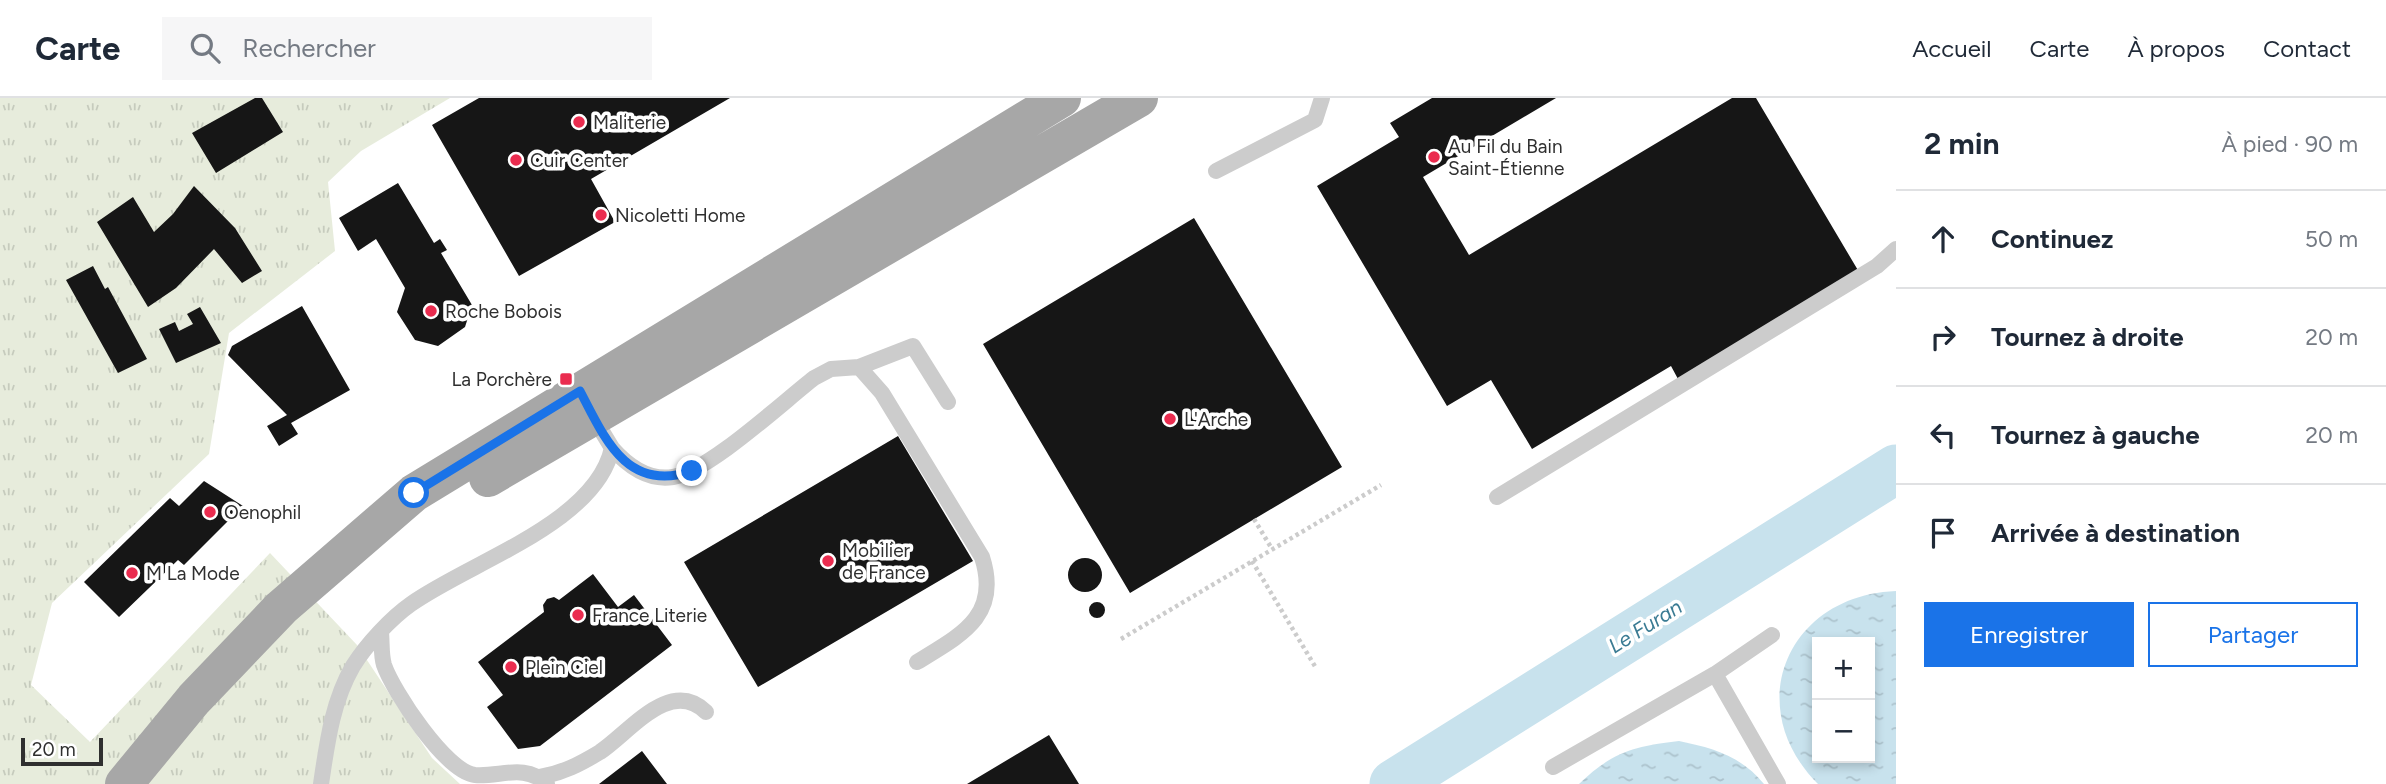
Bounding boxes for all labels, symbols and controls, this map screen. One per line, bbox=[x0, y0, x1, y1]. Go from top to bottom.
search box bbox=[162, 17, 652, 80]
text: Carte bbox=[35, 29, 120, 68]
icon: search bbox=[186, 29, 224, 67]
text: Rechercher bbox=[242, 32, 376, 64]
text: Accueil bbox=[1912, 34, 1992, 63]
text: Carte bbox=[2030, 34, 2089, 63]
text: À propos bbox=[2127, 34, 2225, 63]
text: Contact bbox=[2263, 34, 2351, 63]
place label: Maliterie bbox=[593, 111, 666, 134]
marker: Maliterie bbox=[571, 114, 587, 130]
text: 2 min bbox=[1924, 125, 2000, 162]
text: À pied · 90 m bbox=[2222, 130, 2358, 158]
place label: Au Fil du Bain Saint-Étienne bbox=[1448, 135, 1564, 180]
place label: Cuir Center bbox=[530, 149, 629, 172]
marker: Au Fil du Bain Saint-Étienne bbox=[1426, 149, 1442, 165]
marker: Cuir Center bbox=[508, 152, 524, 168]
place label: Nicoletti Home bbox=[615, 204, 745, 227]
marker: Nicoletti Home bbox=[593, 207, 609, 223]
icon: ahead bbox=[1924, 220, 1962, 258]
text: Continuez bbox=[1991, 223, 2113, 255]
text: 50 m bbox=[2305, 225, 2358, 253]
place label: Roche Bobois bbox=[445, 300, 562, 323]
marker: Roche Bobois bbox=[423, 303, 439, 319]
icon: right bbox=[1924, 318, 1962, 356]
text: Tournez à droite bbox=[1991, 321, 2184, 353]
text: 20 m bbox=[2305, 323, 2358, 351]
place label: La Porchère bbox=[451, 368, 552, 391]
marker: La Porchère bbox=[558, 371, 574, 387]
place label: L'Arche bbox=[1184, 408, 1248, 431]
marker: L'Arche bbox=[1162, 411, 1178, 427]
icon: left bbox=[1924, 416, 1962, 454]
text: Tournez à gauche bbox=[1991, 419, 2200, 451]
text: 20 m bbox=[2305, 421, 2358, 449]
route end bbox=[676, 455, 707, 486]
route start bbox=[398, 477, 429, 508]
place label: Oenophil bbox=[224, 501, 301, 524]
marker: Oenophil bbox=[202, 504, 218, 520]
icon: arrive bbox=[1924, 514, 1962, 552]
text: Arrivée à destination bbox=[1991, 517, 2240, 549]
place label: Mobilier de France bbox=[842, 539, 926, 584]
marker: Mobilier de France bbox=[820, 553, 836, 569]
place label: M La Mode bbox=[146, 562, 240, 585]
marker: M La Mode bbox=[124, 565, 140, 581]
water label: Le Furan bbox=[1604, 594, 1686, 658]
button: Enregistrer bbox=[1924, 602, 2134, 667]
button: Partager bbox=[2148, 602, 2358, 667]
place label: France Literie bbox=[592, 604, 707, 627]
marker: France Literie bbox=[570, 607, 586, 623]
map controls bbox=[1812, 637, 1875, 763]
button: + bbox=[1812, 637, 1875, 700]
place label: Plein Ciel bbox=[525, 656, 603, 679]
marker: Plein Ciel bbox=[503, 659, 519, 675]
button: − bbox=[1812, 700, 1875, 763]
scale bar bbox=[21, 735, 103, 767]
text: 20 m bbox=[32, 738, 76, 761]

